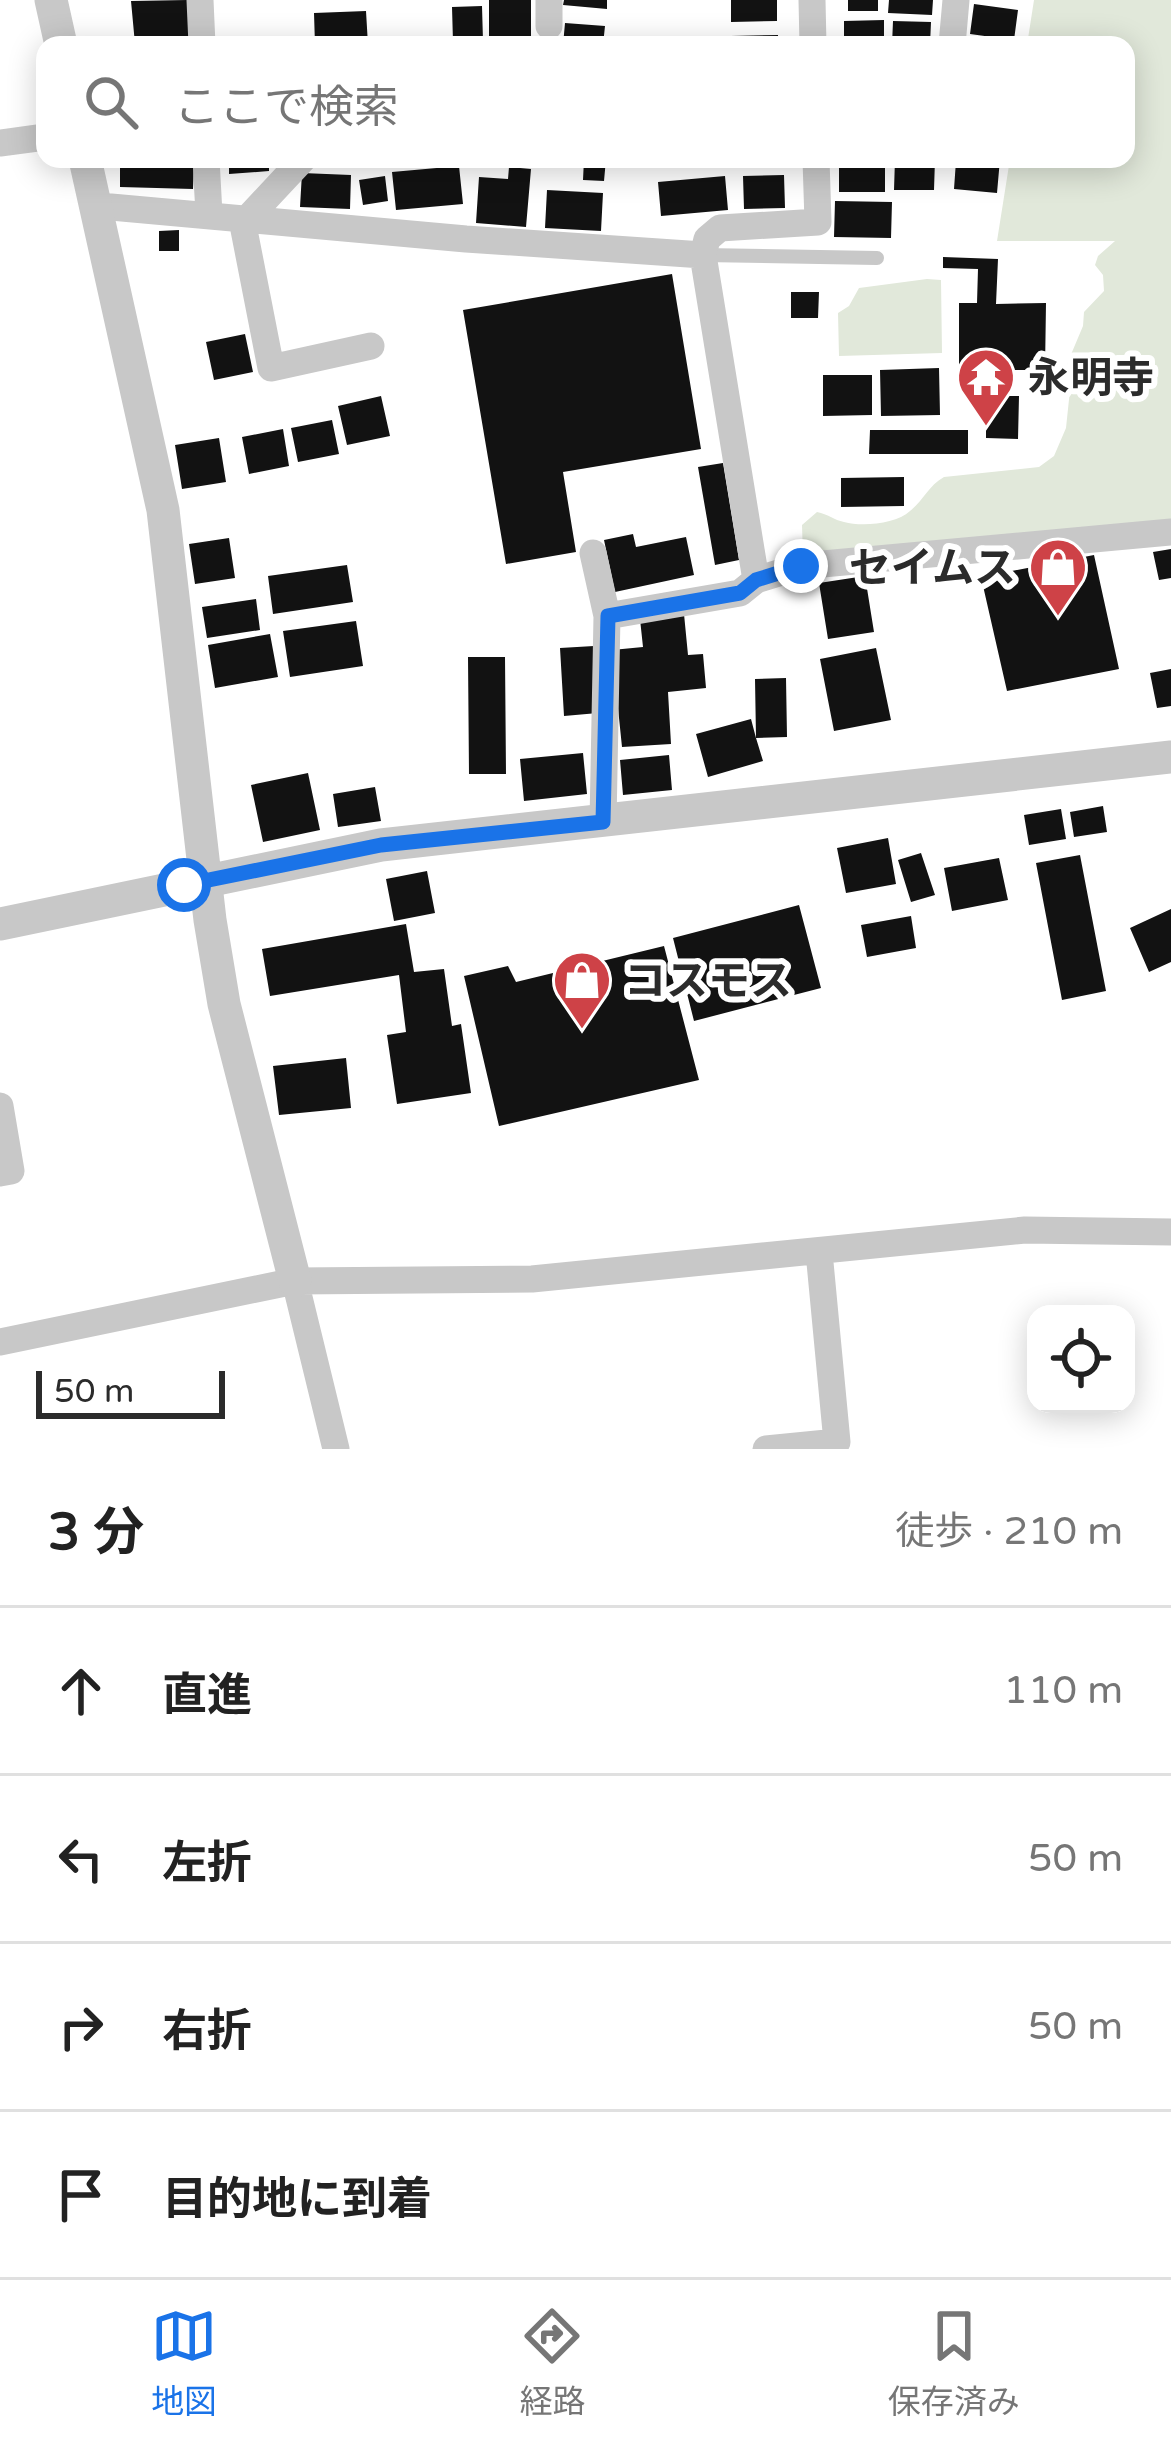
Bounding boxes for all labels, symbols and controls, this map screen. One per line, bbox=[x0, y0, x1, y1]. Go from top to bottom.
search box bbox=[36, 36, 1135, 168]
icon: search bbox=[78, 69, 144, 135]
text: ここで検索 bbox=[174, 81, 399, 135]
temple icon: 永明寺 bbox=[955, 346, 1017, 428]
place label: 永明寺 bbox=[1028, 353, 1154, 404]
shop icon: セイムス bbox=[1027, 536, 1089, 618]
route end bbox=[774, 539, 828, 593]
place label: セイムス bbox=[849, 543, 1016, 594]
route start bbox=[157, 858, 211, 912]
shop icon: コスモス bbox=[551, 949, 613, 1031]
place label: コスモス bbox=[624, 956, 792, 1007]
map controls bbox=[1027, 1305, 1135, 1413]
button: locate bbox=[1027, 1305, 1135, 1413]
scale bar bbox=[36, 1365, 225, 1418]
text: 50 m bbox=[54, 1372, 134, 1411]
text: 3 分 bbox=[48, 1502, 144, 1564]
text: 徒歩 · 210 m bbox=[895, 1508, 1123, 1555]
icon: ahead bbox=[48, 1658, 114, 1724]
text: 110 m bbox=[1004, 1667, 1123, 1714]
text: 直進 bbox=[162, 1669, 252, 1723]
icon: left bbox=[48, 1826, 114, 1892]
text: 50 m bbox=[1028, 1835, 1123, 1882]
text: 左折 bbox=[162, 1837, 252, 1891]
icon: right bbox=[48, 1994, 114, 2060]
text: 50 m bbox=[1028, 2003, 1123, 2050]
text: 右折 bbox=[162, 2005, 252, 2059]
icon: arrive bbox=[48, 2162, 114, 2228]
text: 目的地に到着 bbox=[162, 2173, 432, 2227]
tab: 地図 bbox=[151, 2303, 217, 2423]
tab: 経路 bbox=[519, 2303, 585, 2423]
tab: 保存済み bbox=[888, 2303, 1020, 2423]

